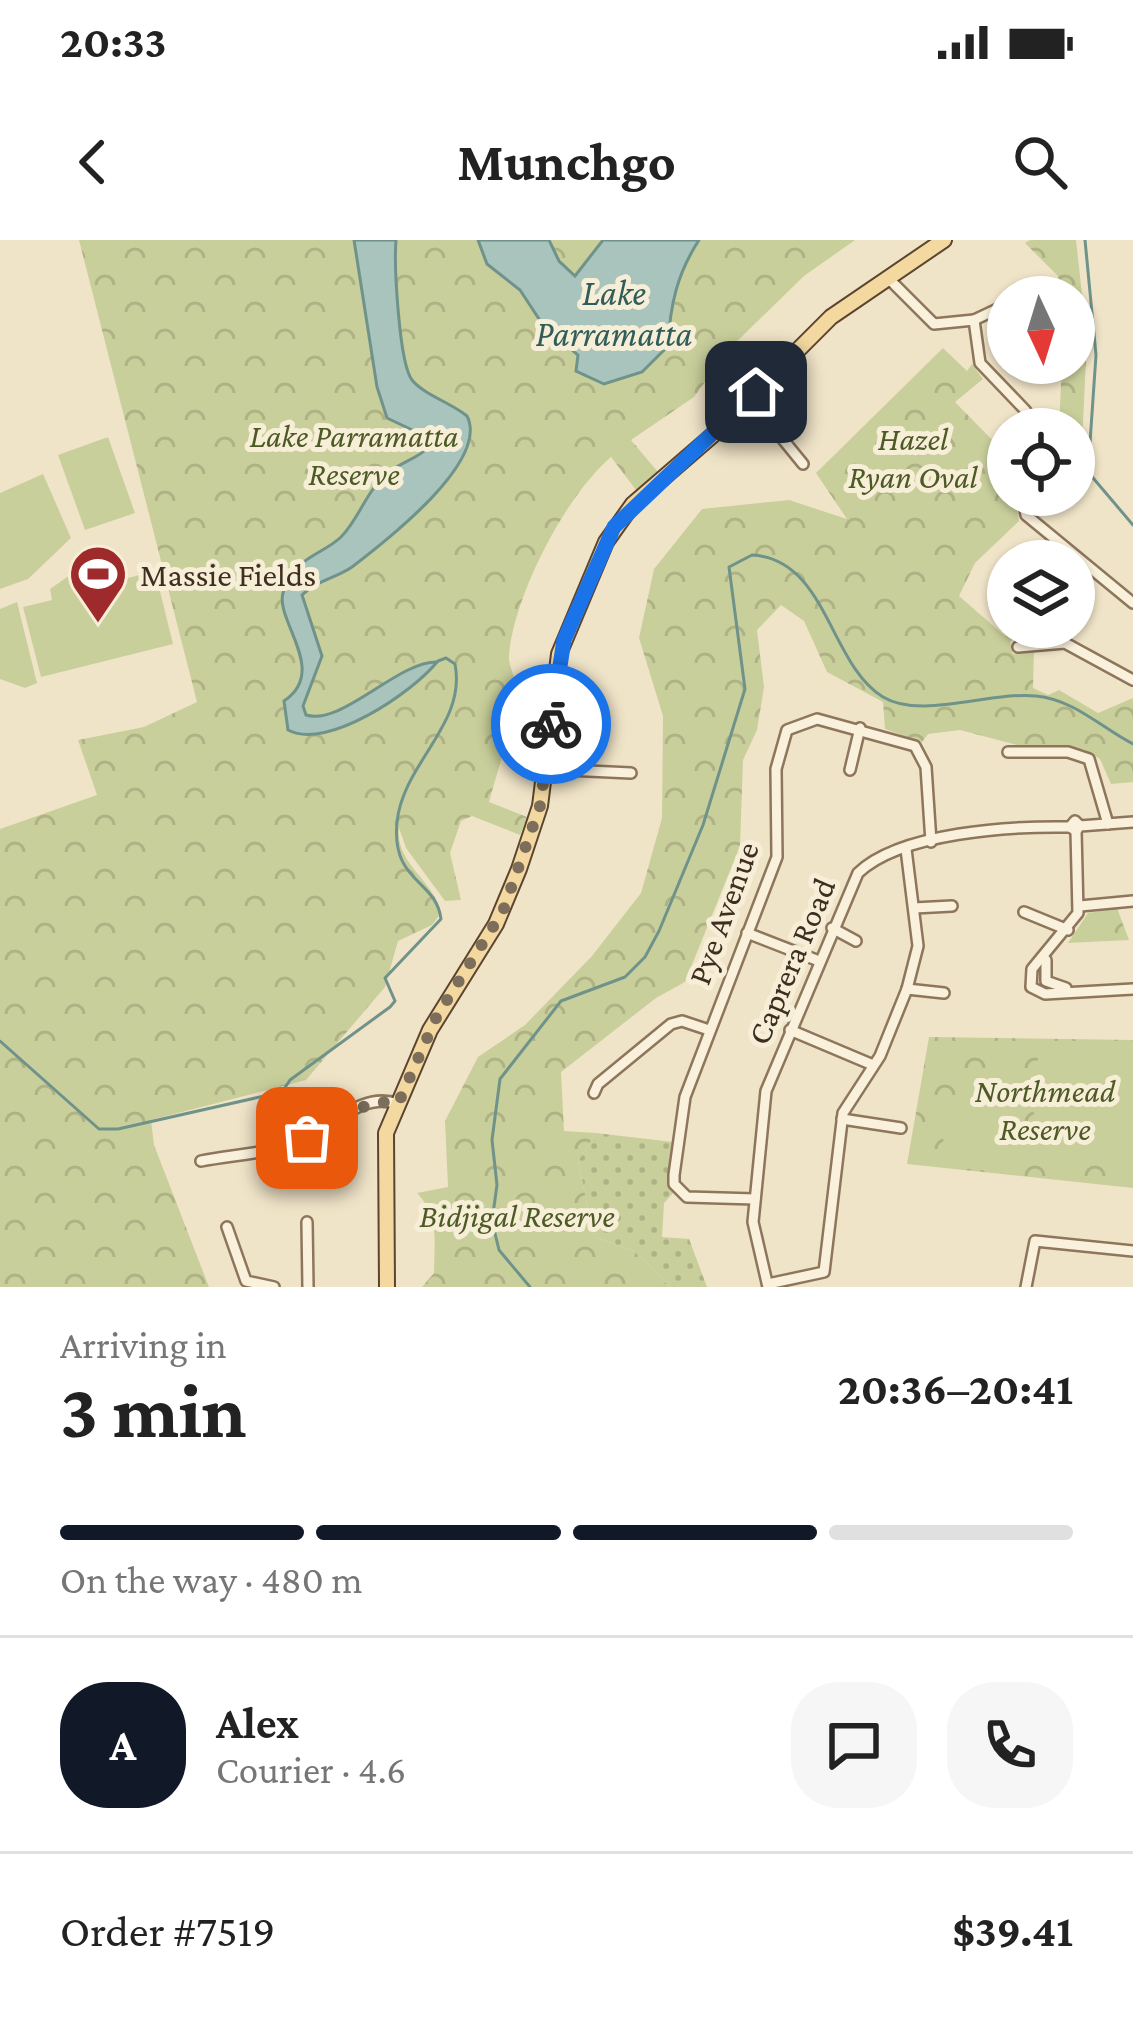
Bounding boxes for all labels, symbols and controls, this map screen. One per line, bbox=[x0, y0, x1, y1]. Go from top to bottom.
text: 20:33 bbox=[60, 17, 167, 67]
icon: back bbox=[60, 129, 126, 195]
icon: search bbox=[1007, 129, 1073, 195]
text: Munchgo bbox=[457, 132, 676, 192]
water label: Lake Parramatta bbox=[535, 273, 693, 354]
north arrow bbox=[987, 276, 1095, 384]
map controls bbox=[987, 276, 1095, 648]
pin bbox=[705, 341, 807, 443]
icon: home bbox=[723, 359, 789, 425]
button: locate bbox=[987, 408, 1095, 516]
park label: Lake Parramatta Reserve bbox=[250, 417, 458, 492]
park label: Hazel Ryan Oval bbox=[848, 420, 979, 495]
button: layers bbox=[987, 540, 1095, 648]
sports icon: Massie Fields bbox=[67, 543, 129, 625]
place label: Massie Fields bbox=[140, 556, 316, 593]
courier bbox=[491, 664, 611, 784]
icon: bike bbox=[518, 691, 584, 757]
street label: Pye Avenue bbox=[680, 836, 766, 990]
street label: Caprera Road bbox=[739, 872, 843, 1050]
park label: Northmead Reserve bbox=[975, 1072, 1117, 1147]
pin bbox=[256, 1087, 358, 1189]
icon: bag bbox=[274, 1105, 340, 1171]
park label: Bidjigal Reserve bbox=[419, 1197, 615, 1235]
text: Arriving in bbox=[60, 1323, 227, 1366]
text: 20:36–20:41 bbox=[838, 1364, 1073, 1414]
text: 3 min bbox=[60, 1367, 247, 1454]
text: On the way · 480 m bbox=[60, 1558, 363, 1601]
button: chat bbox=[791, 1682, 917, 1808]
button: phone bbox=[947, 1682, 1073, 1808]
text: Alex bbox=[216, 1698, 299, 1748]
text: A bbox=[110, 1720, 136, 1770]
text: Courier · 4.6 bbox=[216, 1748, 406, 1791]
text: Order #7519 bbox=[60, 1906, 275, 1956]
text: $39.41 bbox=[952, 1906, 1073, 1956]

